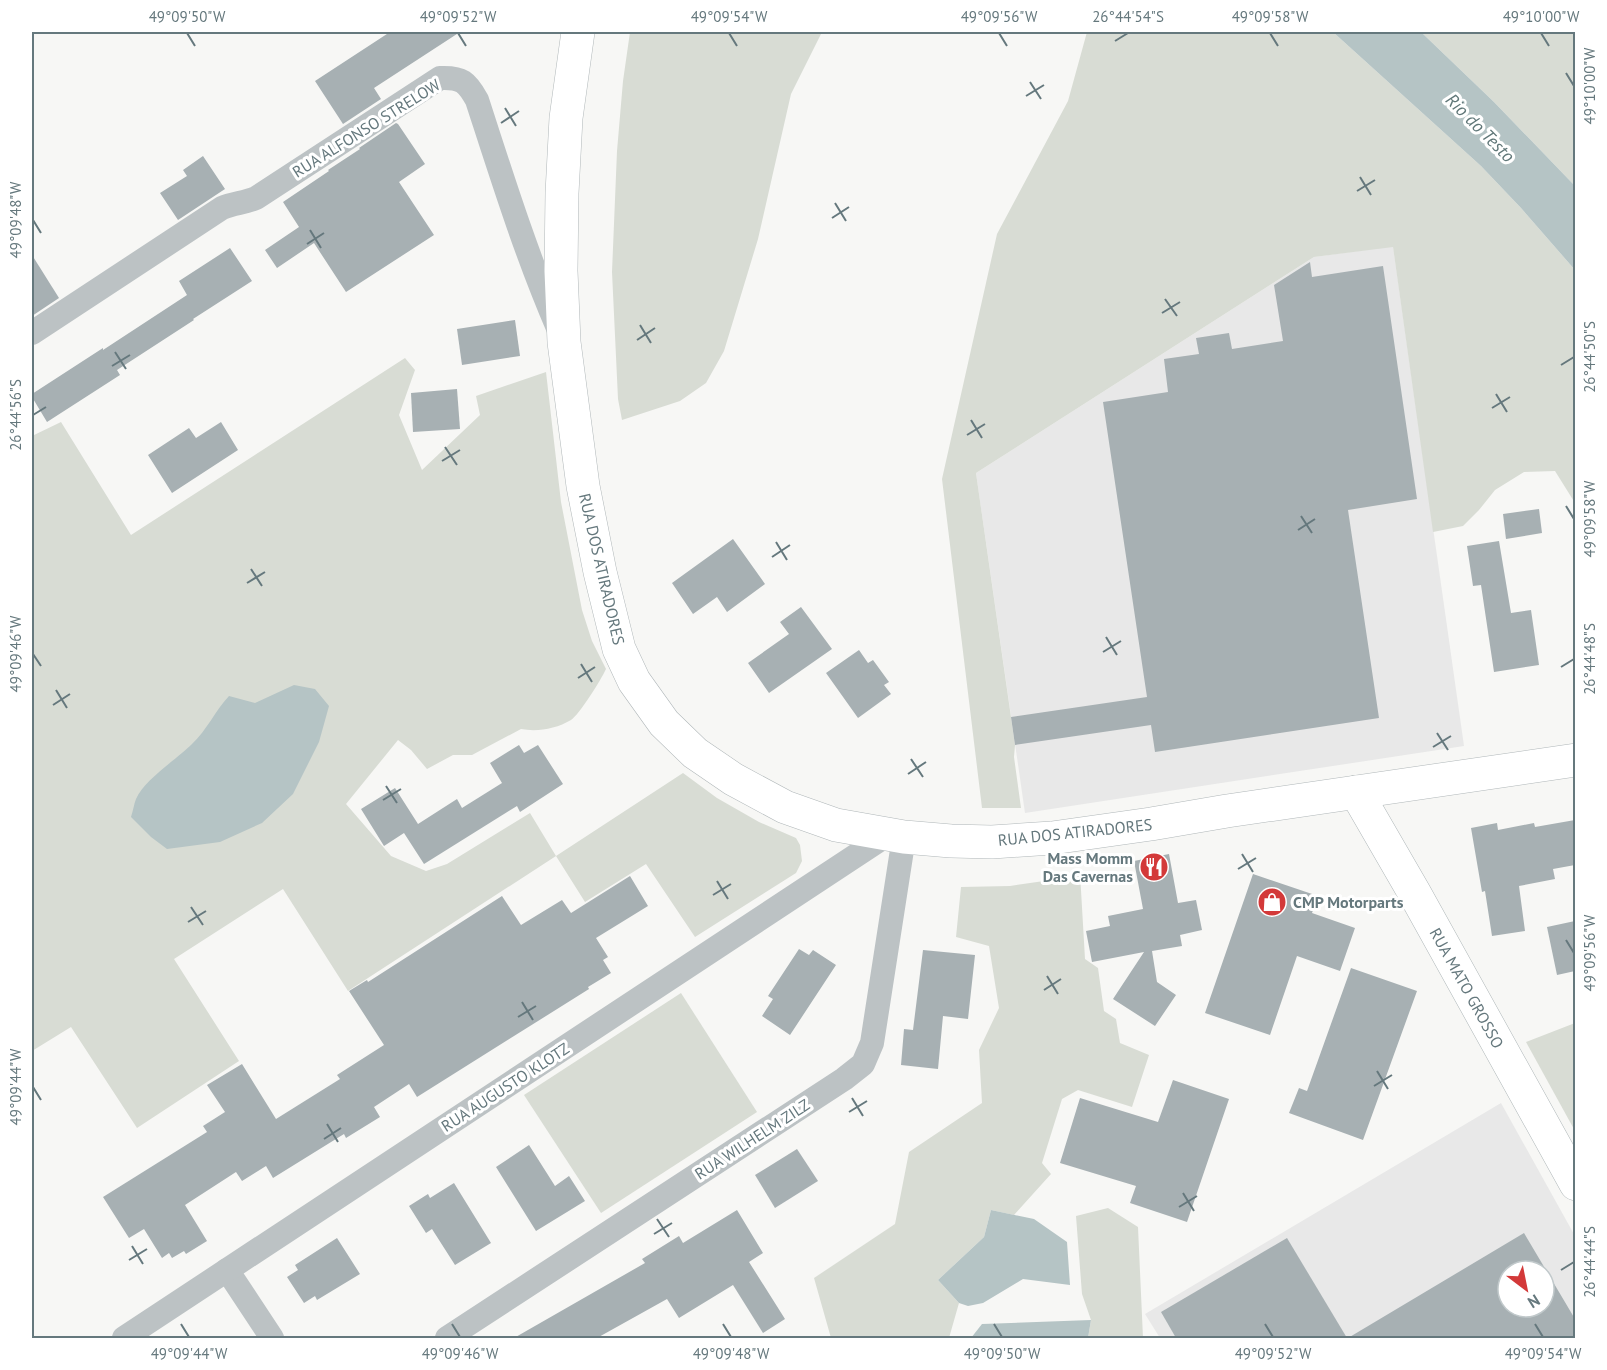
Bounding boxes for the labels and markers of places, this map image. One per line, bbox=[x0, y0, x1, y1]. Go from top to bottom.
place label: Mass Momm Das Cavernas bbox=[1043, 848, 1133, 886]
restaurant icon: Mass Momm Das Cavernas bbox=[1138, 851, 1170, 883]
shop icon: CMP Motorparts bbox=[1256, 886, 1288, 918]
place label: CMP Motorparts bbox=[1293, 892, 1404, 912]

